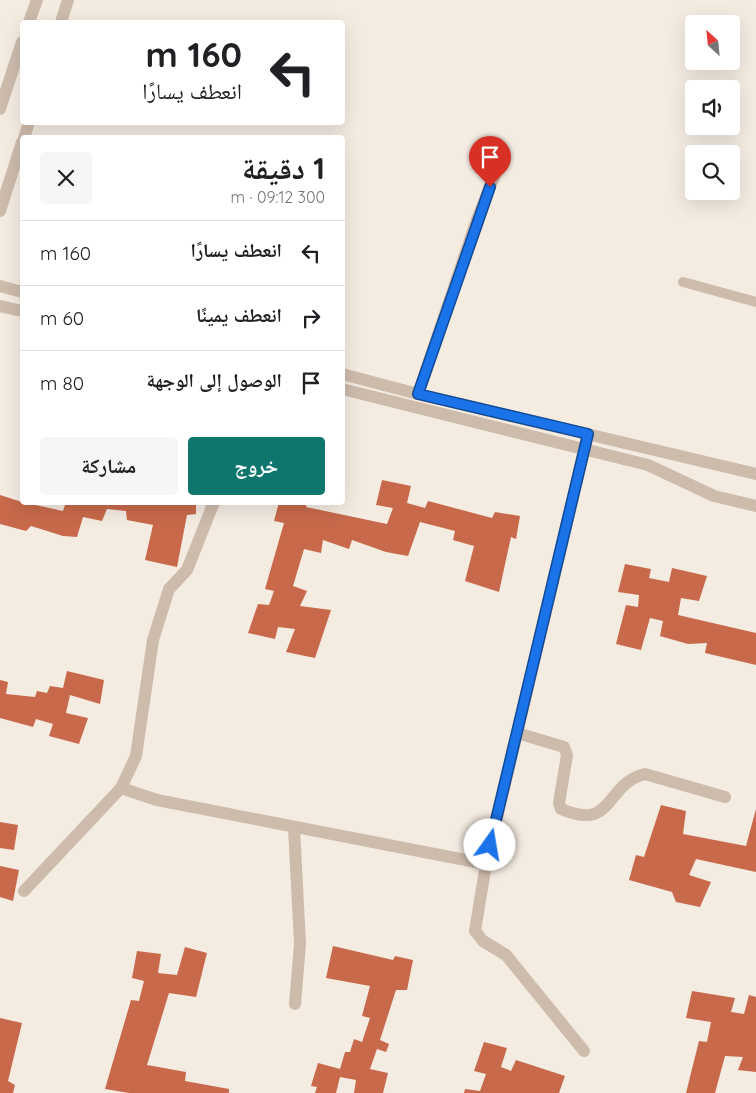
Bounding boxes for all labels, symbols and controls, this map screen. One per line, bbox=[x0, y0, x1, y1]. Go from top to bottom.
north arrow bbox=[685, 15, 740, 70]
map controls bbox=[685, 15, 740, 200]
text: 160 m bbox=[145, 32, 242, 76]
icon: left bbox=[260, 40, 325, 105]
text: انعطف يسارًا bbox=[142, 77, 242, 105]
button: sound bbox=[685, 80, 740, 135]
pin bbox=[469, 136, 511, 187]
icon: arrive bbox=[476, 143, 504, 171]
button: search bbox=[685, 145, 740, 200]
text: 1 دقيقة bbox=[242, 149, 325, 187]
button: close bbox=[40, 152, 92, 204]
text: 300 m · 09:12 bbox=[231, 187, 325, 207]
text: انعطف يسارًا bbox=[191, 238, 282, 262]
icon: left bbox=[297, 239, 325, 267]
text: 160 m bbox=[40, 241, 91, 265]
text: انعطف يمينًا bbox=[196, 303, 282, 327]
icon: right bbox=[297, 304, 325, 332]
text: 60 m bbox=[40, 306, 84, 330]
text: الوصول إلى الوجهة bbox=[146, 368, 282, 392]
icon: arrive bbox=[297, 369, 325, 397]
text: 80 m bbox=[40, 371, 84, 395]
button: مشاركة bbox=[40, 437, 178, 495]
button: خروج bbox=[188, 437, 325, 495]
position arrow bbox=[463, 818, 515, 870]

